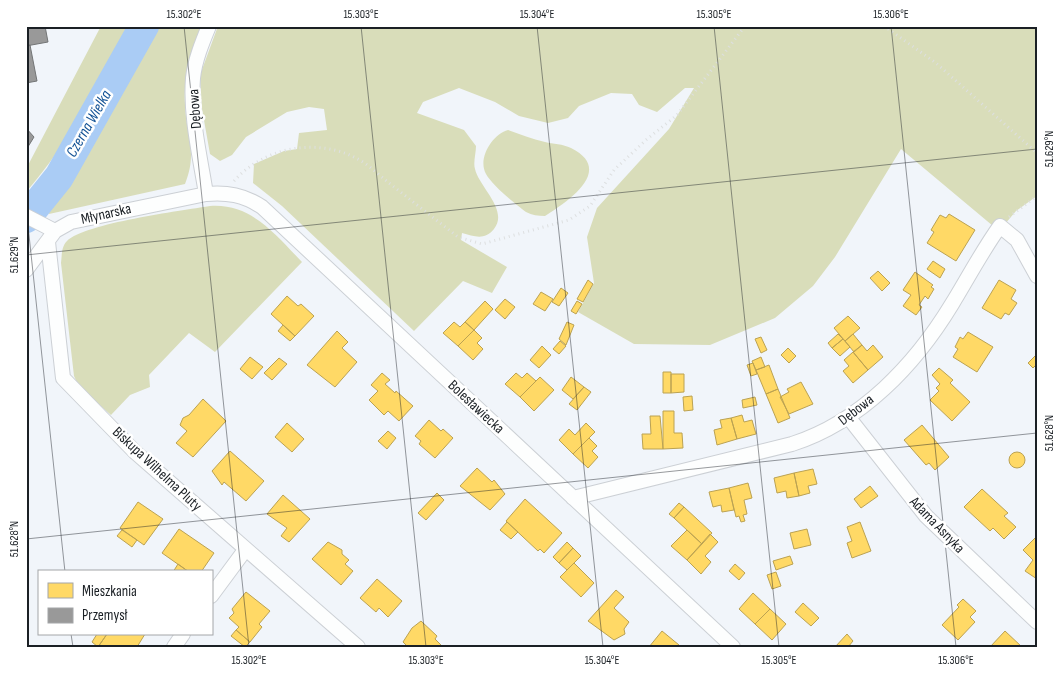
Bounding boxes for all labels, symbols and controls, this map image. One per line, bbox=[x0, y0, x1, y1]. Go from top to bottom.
text: 15.302°E bbox=[166, 7, 202, 22]
text: 15.303°E bbox=[343, 7, 379, 22]
text: 15.304°E bbox=[520, 7, 554, 22]
text: 15.305°E bbox=[697, 7, 732, 22]
text: 15.306°E bbox=[873, 7, 909, 22]
water label: Czerna Wielka bbox=[62, 87, 116, 161]
street label: Dębowa bbox=[184, 88, 206, 130]
text: 51.629°N bbox=[1042, 131, 1057, 167]
street label: Młynarska bbox=[79, 199, 133, 229]
text: 51.629°N bbox=[7, 237, 22, 273]
street label: Bolesławiecka bbox=[444, 376, 508, 438]
street label: Dębowa bbox=[834, 390, 878, 430]
text: 51.628°N bbox=[1042, 415, 1057, 451]
street label: Biskupa Wilhelma Pluty bbox=[108, 423, 206, 515]
street label: Adama Asnyka bbox=[905, 492, 969, 557]
text: 51.628°N bbox=[7, 521, 22, 557]
legend bbox=[38, 570, 212, 636]
text: Mieszkania bbox=[82, 582, 137, 601]
text: Przemysł bbox=[82, 606, 128, 625]
text: 15.302°E bbox=[231, 653, 267, 668]
text: 15.303°E bbox=[408, 653, 444, 668]
text: 15.304°E bbox=[585, 653, 619, 668]
text: 15.305°E bbox=[762, 653, 797, 668]
text: 15.306°E bbox=[938, 653, 974, 668]

